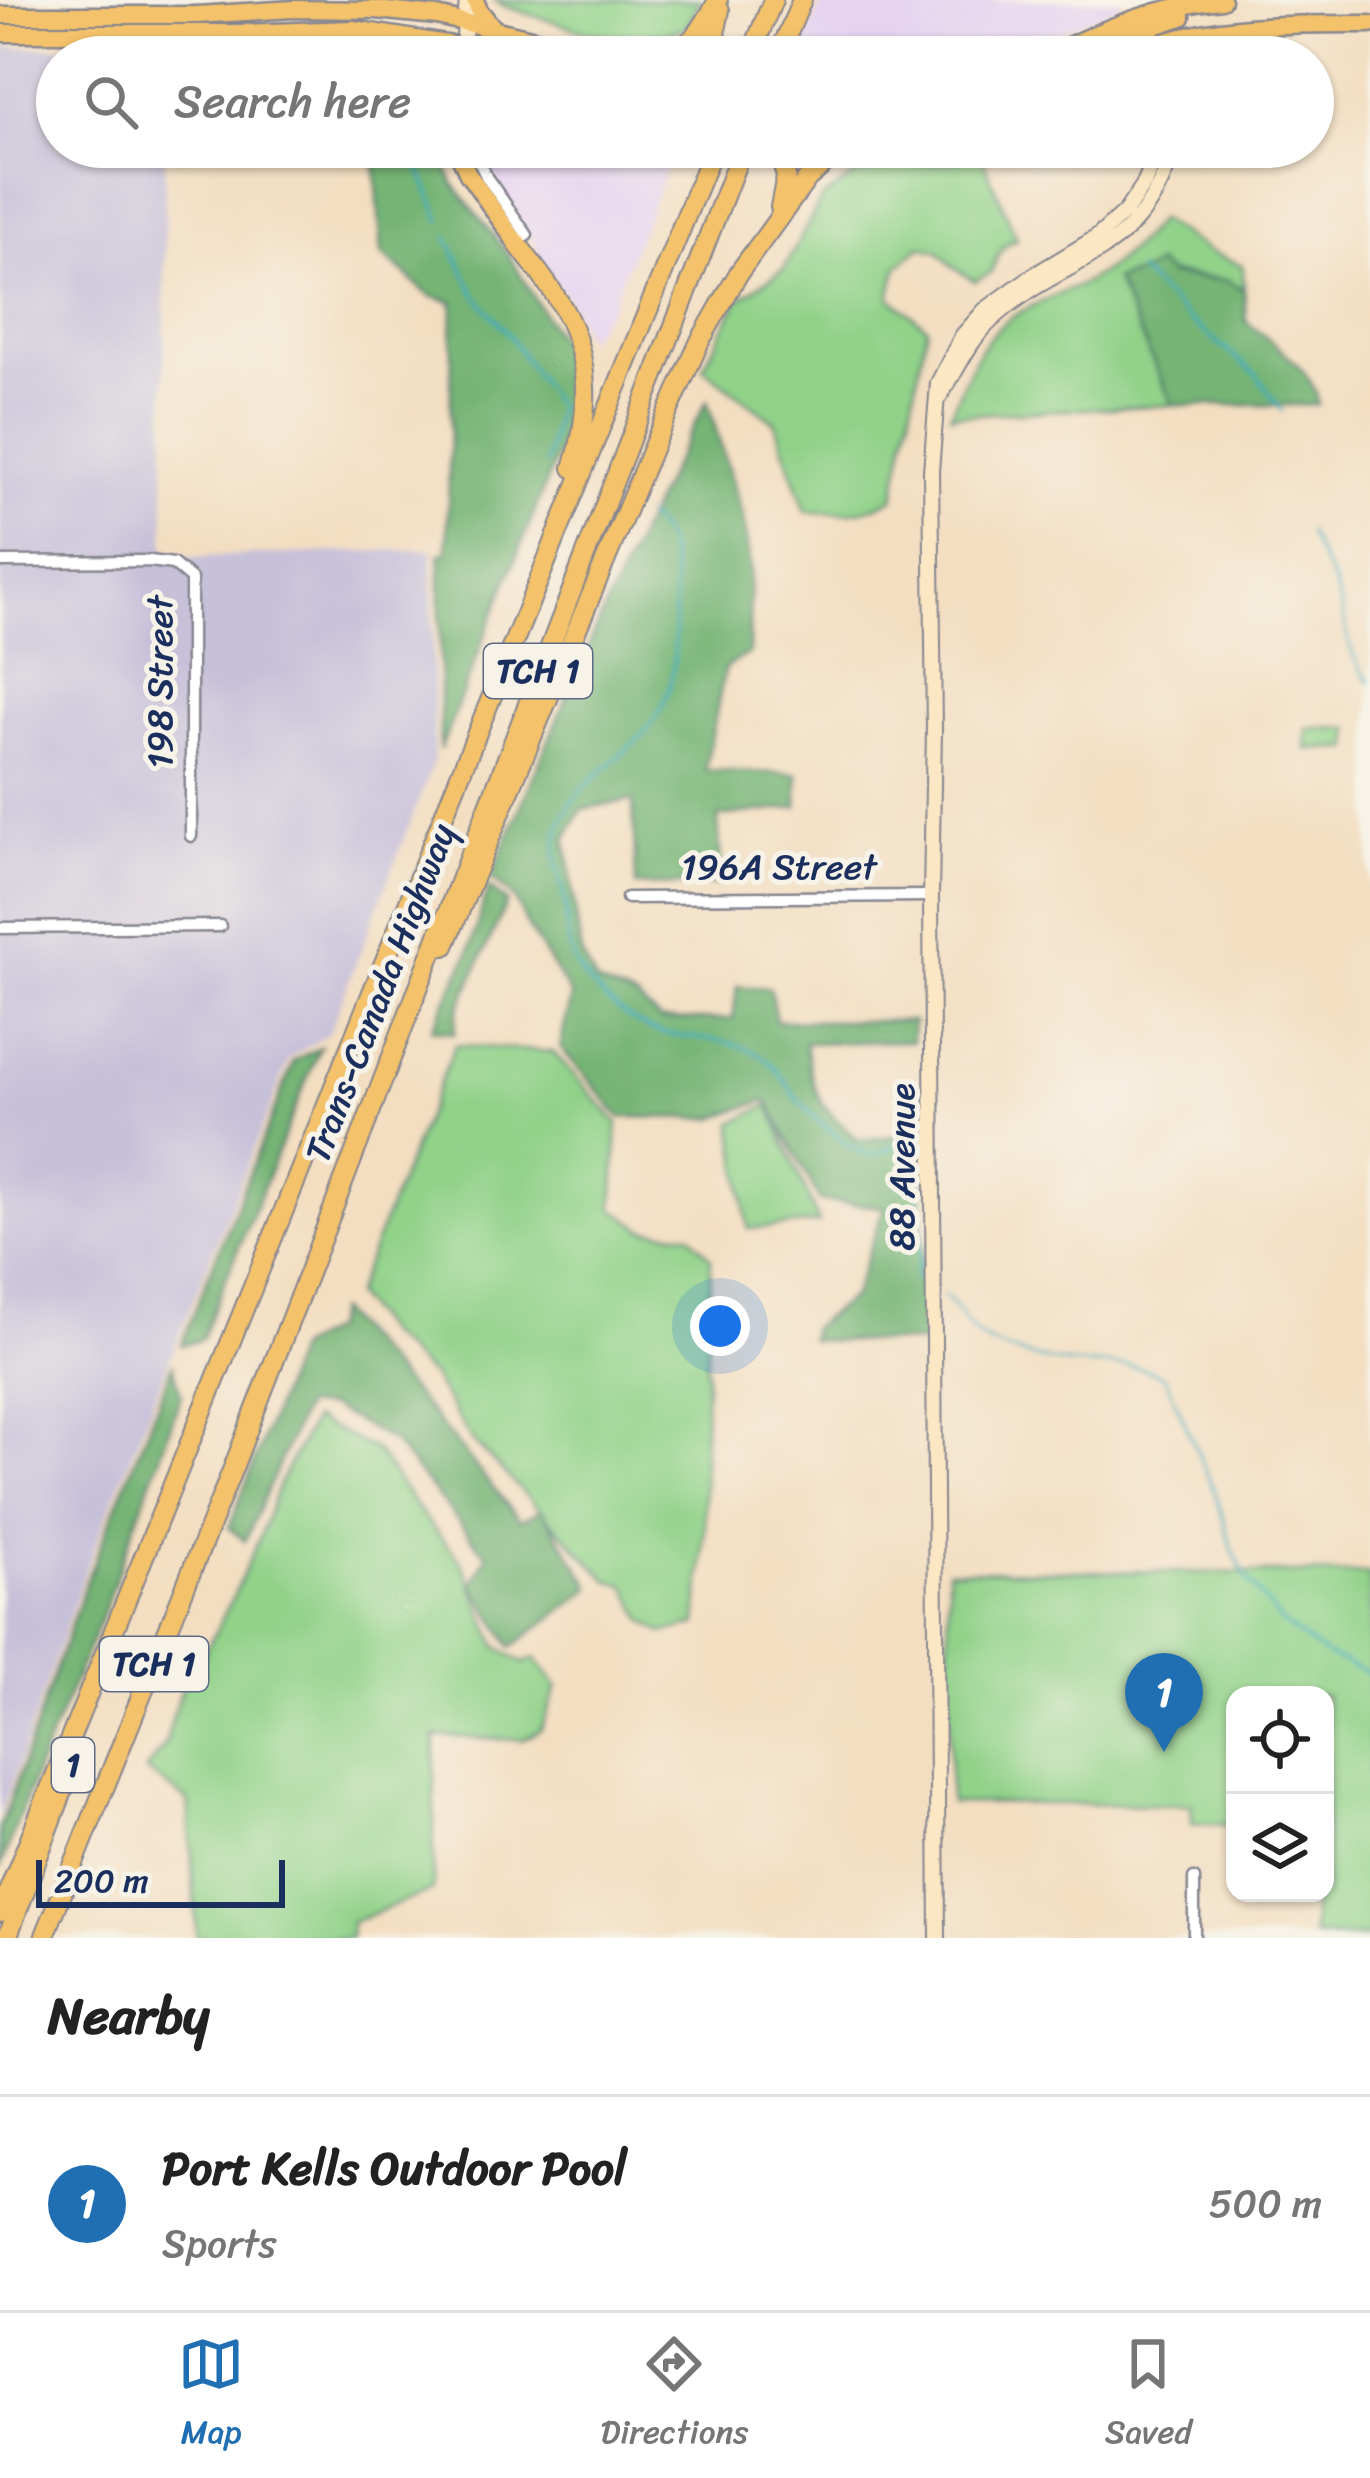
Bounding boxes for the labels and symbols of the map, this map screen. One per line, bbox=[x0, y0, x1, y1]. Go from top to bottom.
street label: 198 Street bbox=[128, 594, 192, 769]
road number: TCH 1 bbox=[484, 644, 592, 698]
street label: Trans-Canada Highway bbox=[286, 814, 474, 1172]
street label: 196A Street bbox=[681, 835, 878, 899]
street label: 88 Avenue bbox=[870, 1083, 934, 1251]
your location bbox=[690, 1296, 750, 1356]
road number: TCH 1 bbox=[100, 1637, 208, 1691]
pin: 1 bbox=[1125, 1653, 1203, 1752]
road number: 1 bbox=[52, 1738, 94, 1792]
scale bar bbox=[36, 1854, 285, 1907]

